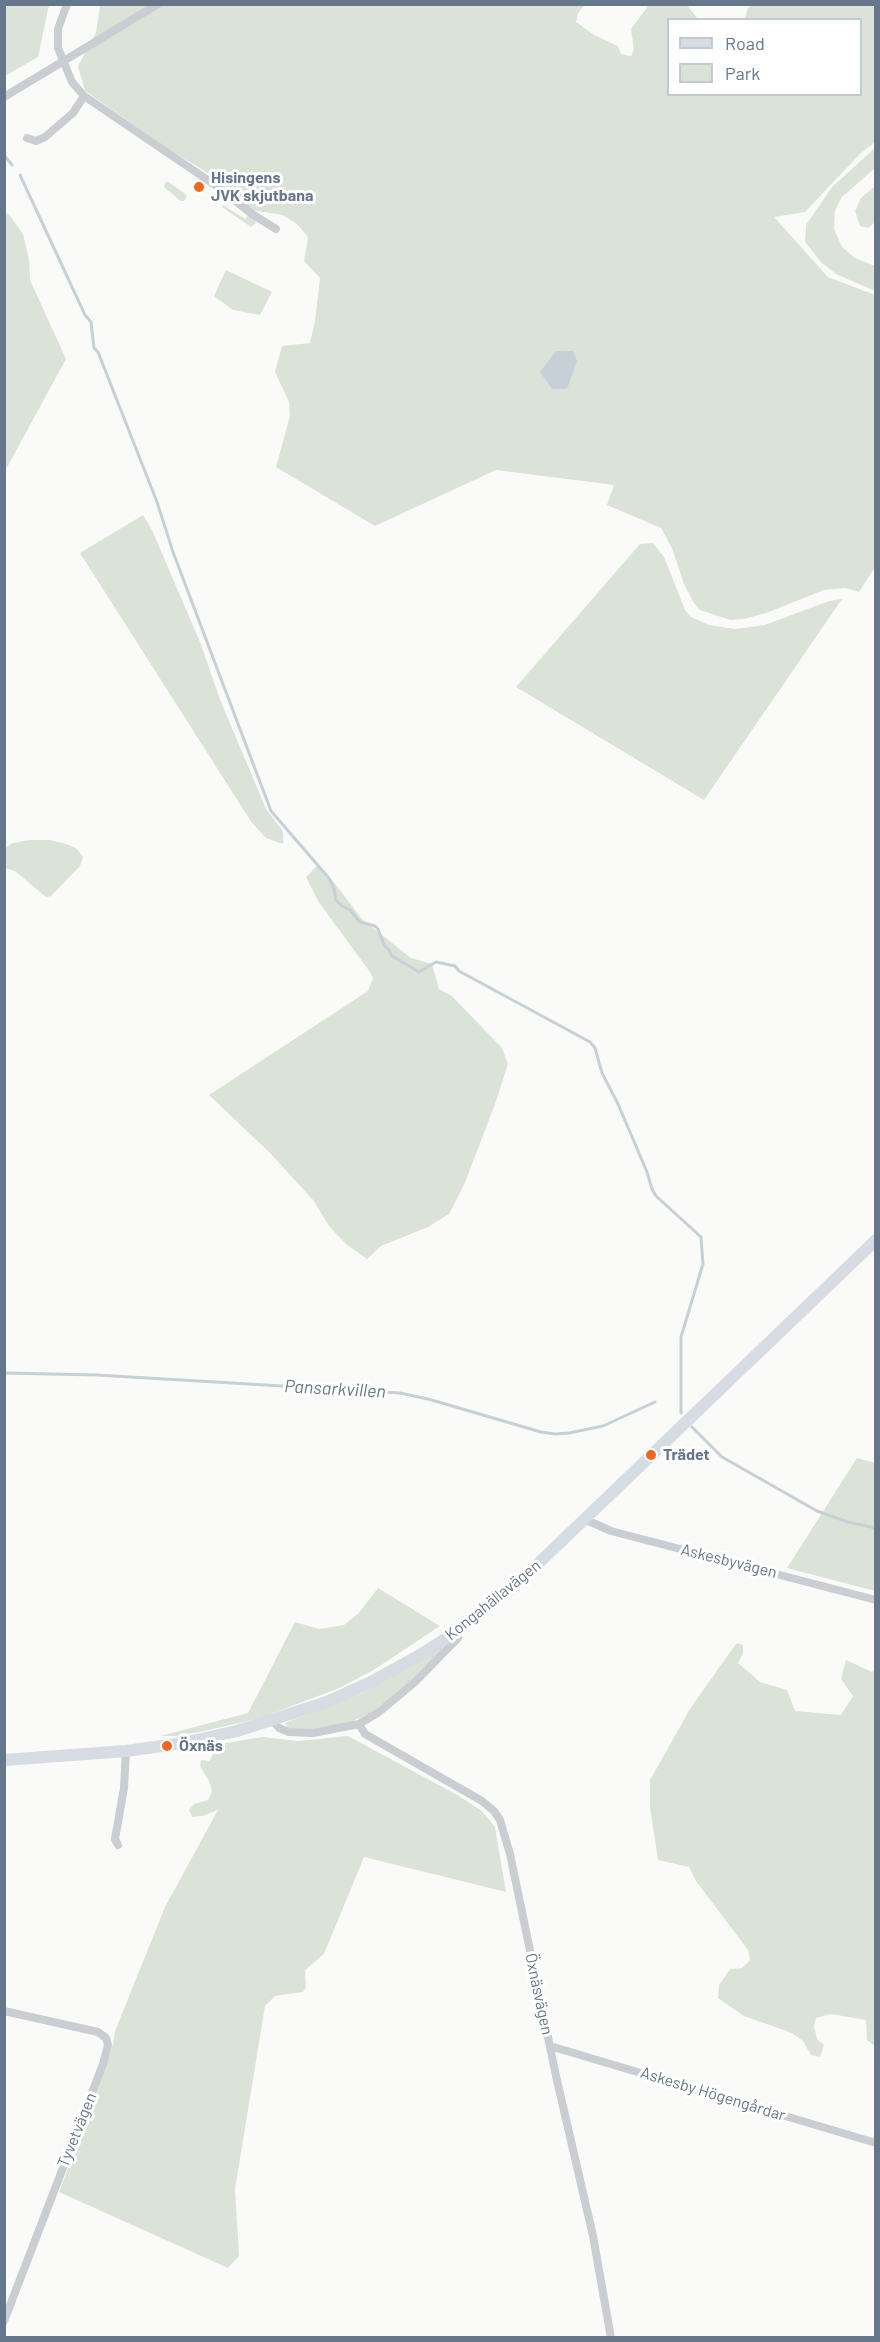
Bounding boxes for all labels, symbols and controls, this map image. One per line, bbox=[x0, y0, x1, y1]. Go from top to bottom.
legend bbox=[667, 18, 862, 96]
text: Road bbox=[725, 32, 765, 54]
text: Park bbox=[725, 62, 760, 84]
place label: Hisingens JVK skjutbana bbox=[211, 168, 313, 206]
marker: Hisingens JVK skjutbana bbox=[192, 180, 206, 194]
water label: Pansarkvillen bbox=[284, 1376, 386, 1402]
place label: Trädet bbox=[663, 1445, 710, 1465]
marker: Trädet bbox=[644, 1448, 658, 1462]
street label: Askesbyvägen bbox=[679, 1540, 779, 1582]
street label: Kongahällavägen bbox=[441, 1556, 545, 1644]
place label: Öxnäs bbox=[179, 1736, 223, 1756]
marker: Öxnäs bbox=[160, 1739, 174, 1753]
street label: Öxnäsvägen bbox=[521, 1951, 557, 2037]
street label: Askesby Högengårdar bbox=[638, 2063, 788, 2125]
street label: Tyvetvägen bbox=[53, 2090, 101, 2170]

